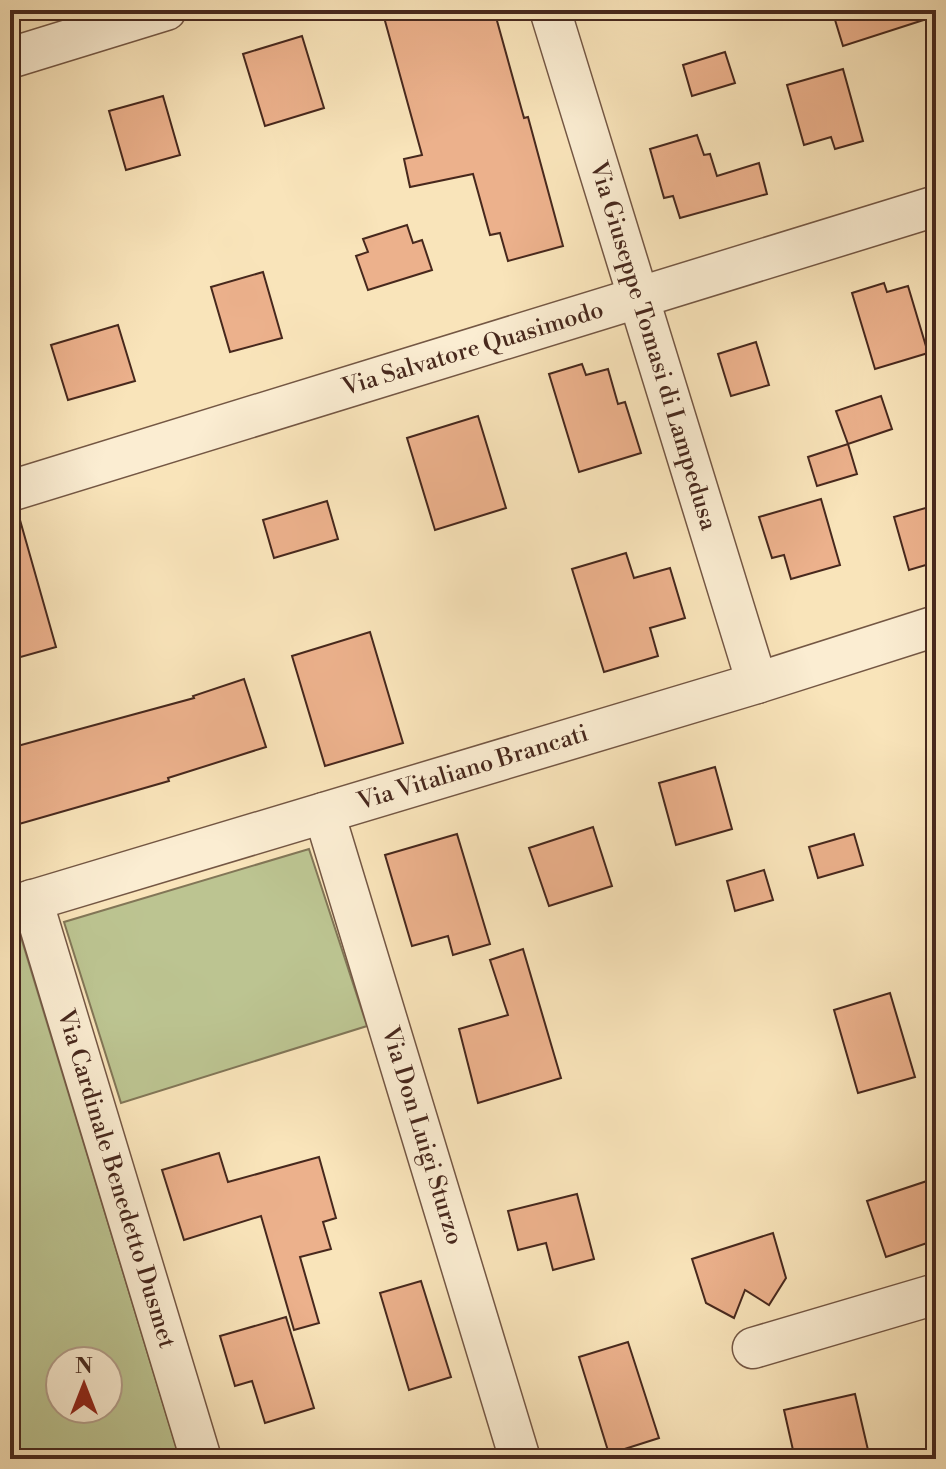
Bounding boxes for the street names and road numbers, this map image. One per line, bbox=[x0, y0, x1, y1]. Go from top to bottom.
street label: Via Giuseppe Tomasi di Lampedusa bbox=[582, 157, 724, 535]
street label: Via Salvatore Quasimodo bbox=[338, 295, 607, 403]
street label: Via Vitaliano Brancati bbox=[353, 719, 592, 818]
street label: Via Cardinale Benedetto Dusmet bbox=[50, 1005, 182, 1352]
street label: Via Don Luigi Sturzo bbox=[374, 1022, 469, 1249]

